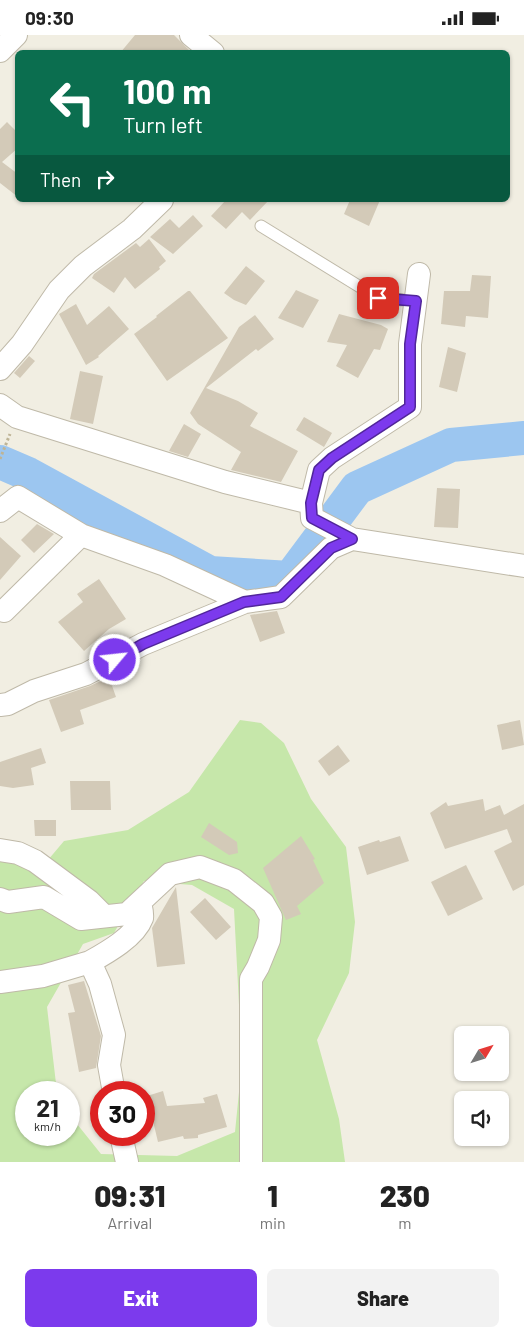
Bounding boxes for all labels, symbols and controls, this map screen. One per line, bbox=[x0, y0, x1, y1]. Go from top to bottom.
text: 09:30 bbox=[25, 6, 74, 29]
text: 100 m bbox=[123, 69, 212, 111]
icon: left bbox=[40, 70, 105, 135]
text: Turn left bbox=[123, 111, 203, 137]
icon: right bbox=[91, 165, 119, 193]
text: Then bbox=[40, 168, 81, 191]
pin bbox=[357, 277, 399, 319]
icon: arrive bbox=[364, 284, 392, 312]
position arrow bbox=[88, 633, 140, 685]
north arrow bbox=[454, 1026, 509, 1081]
map controls bbox=[454, 1026, 509, 1146]
speed limit sign: 30 bbox=[90, 1081, 155, 1146]
button: sound bbox=[454, 1091, 509, 1146]
text: 21 bbox=[36, 1092, 59, 1122]
text: km/h bbox=[34, 1119, 61, 1133]
text: 09:31 bbox=[94, 1177, 166, 1213]
text: 1 bbox=[267, 1177, 278, 1213]
text: 230 bbox=[380, 1177, 430, 1213]
text: Arrival bbox=[107, 1213, 152, 1232]
text: min bbox=[260, 1213, 286, 1232]
text: m bbox=[398, 1213, 411, 1232]
button: Exit bbox=[25, 1269, 257, 1327]
button: Share bbox=[267, 1269, 499, 1327]

